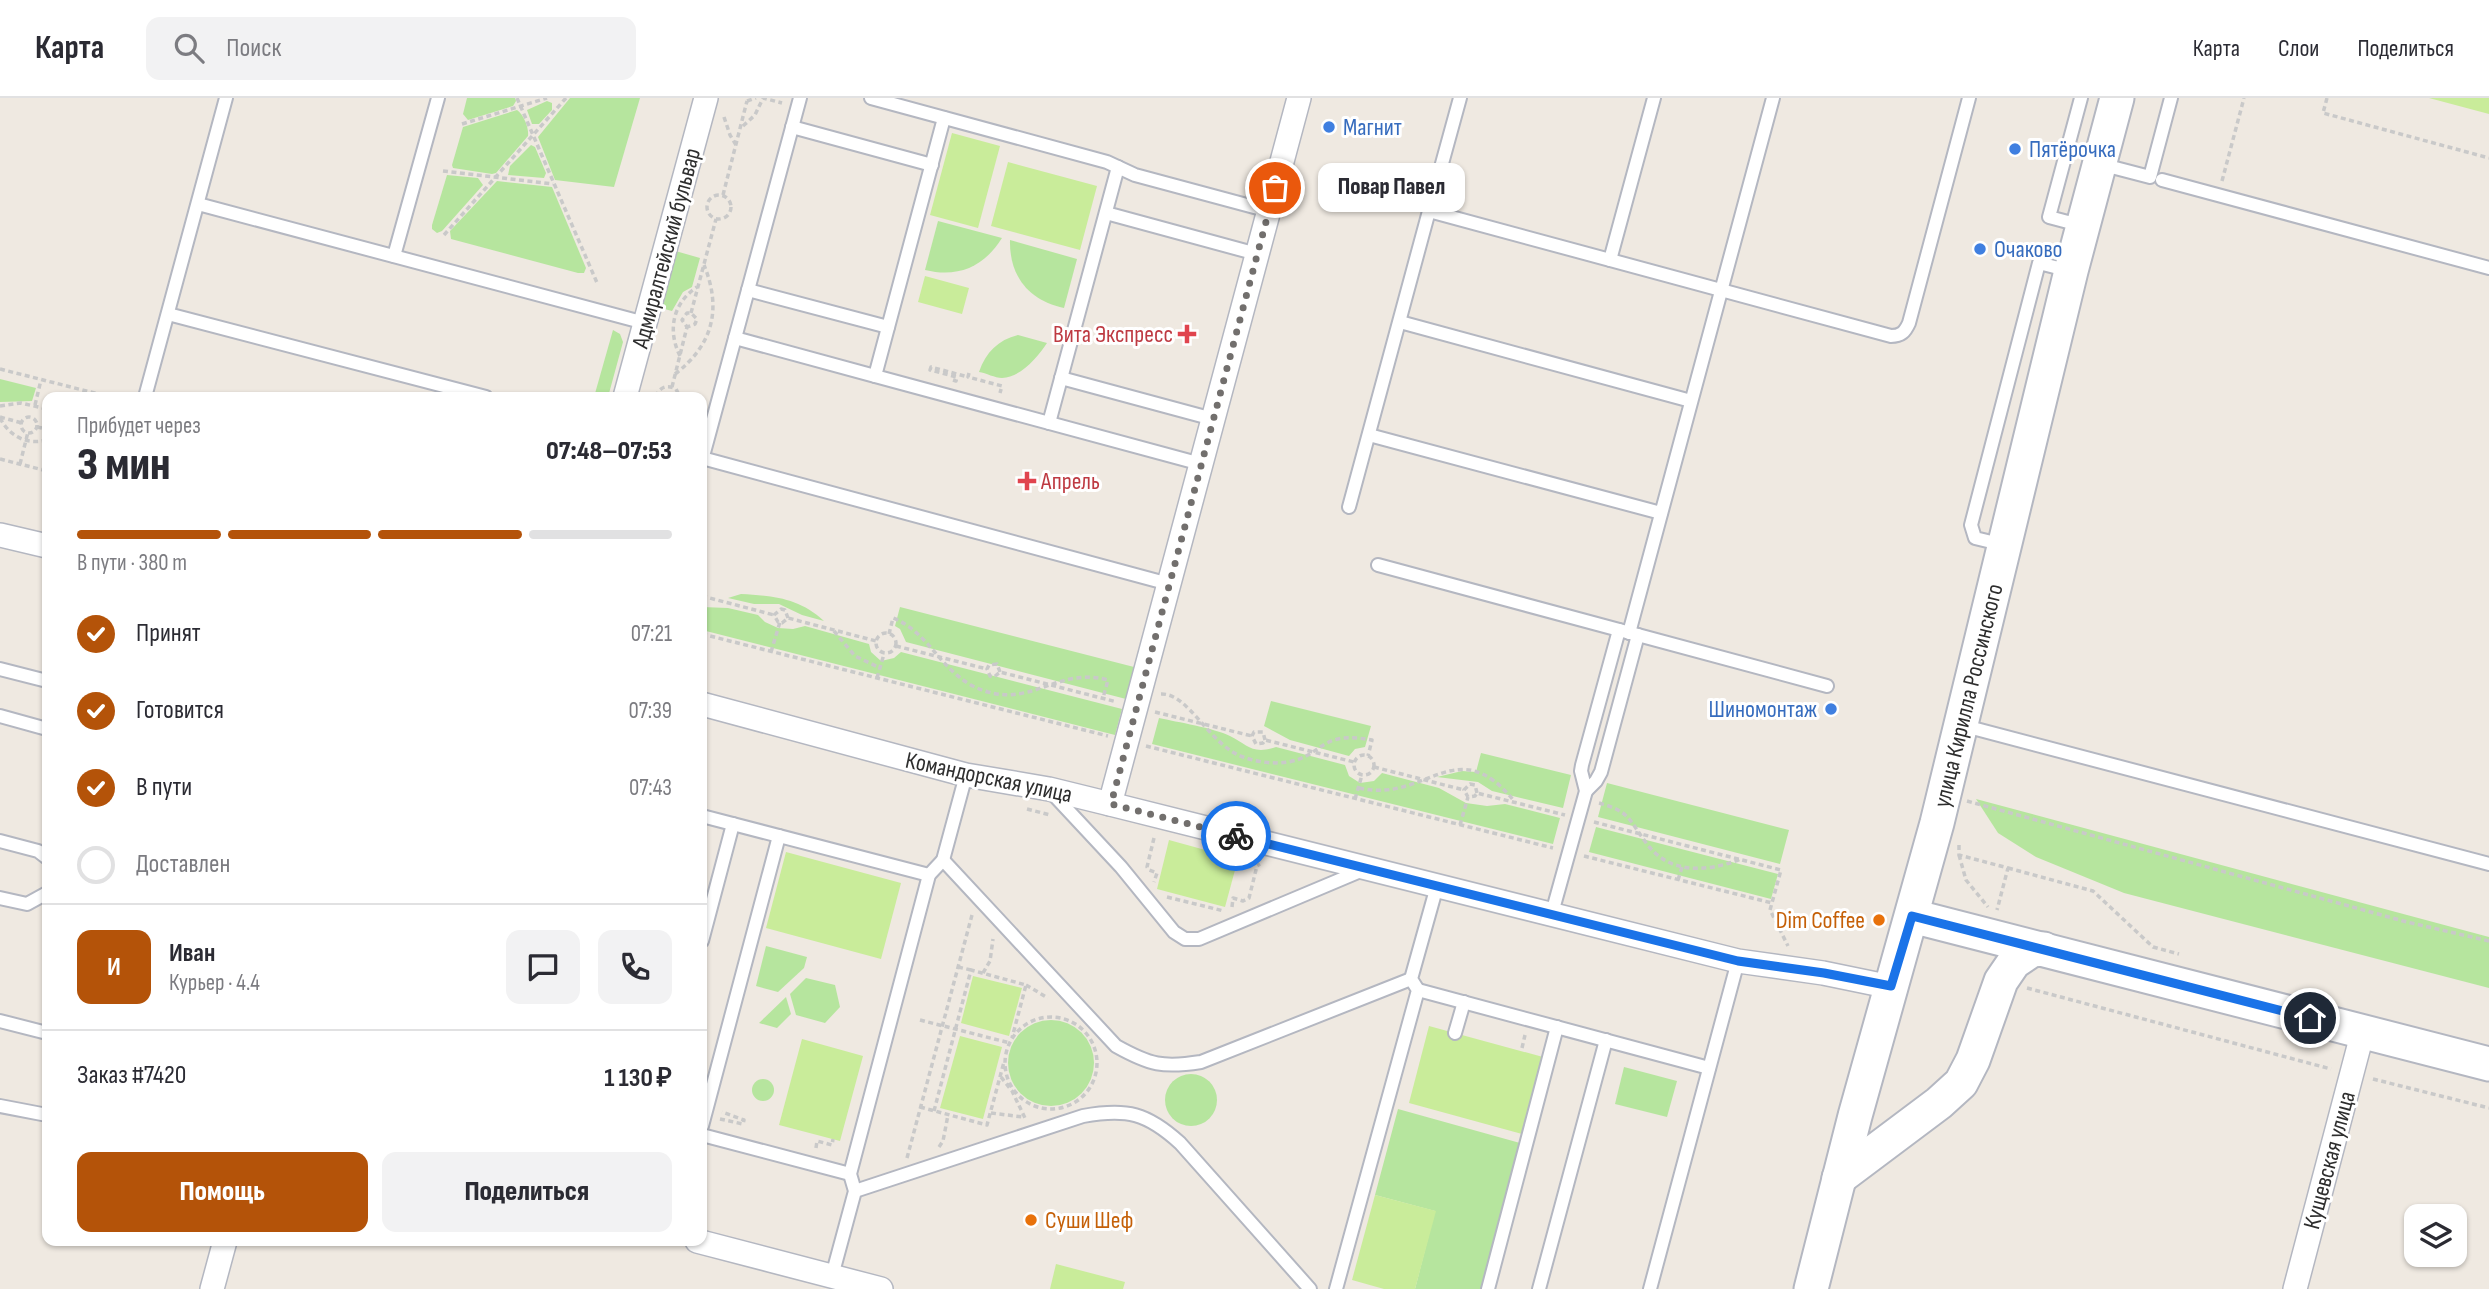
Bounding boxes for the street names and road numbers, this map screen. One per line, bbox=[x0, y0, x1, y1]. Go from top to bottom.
street label: Адмиралтейский бульвар bbox=[626, 145, 707, 352]
street label: улица Кирилла Россинского bbox=[1927, 581, 2010, 810]
street label: Командорская улица bbox=[903, 746, 1075, 809]
street label: Кущевская улица bbox=[2297, 1088, 2362, 1232]

